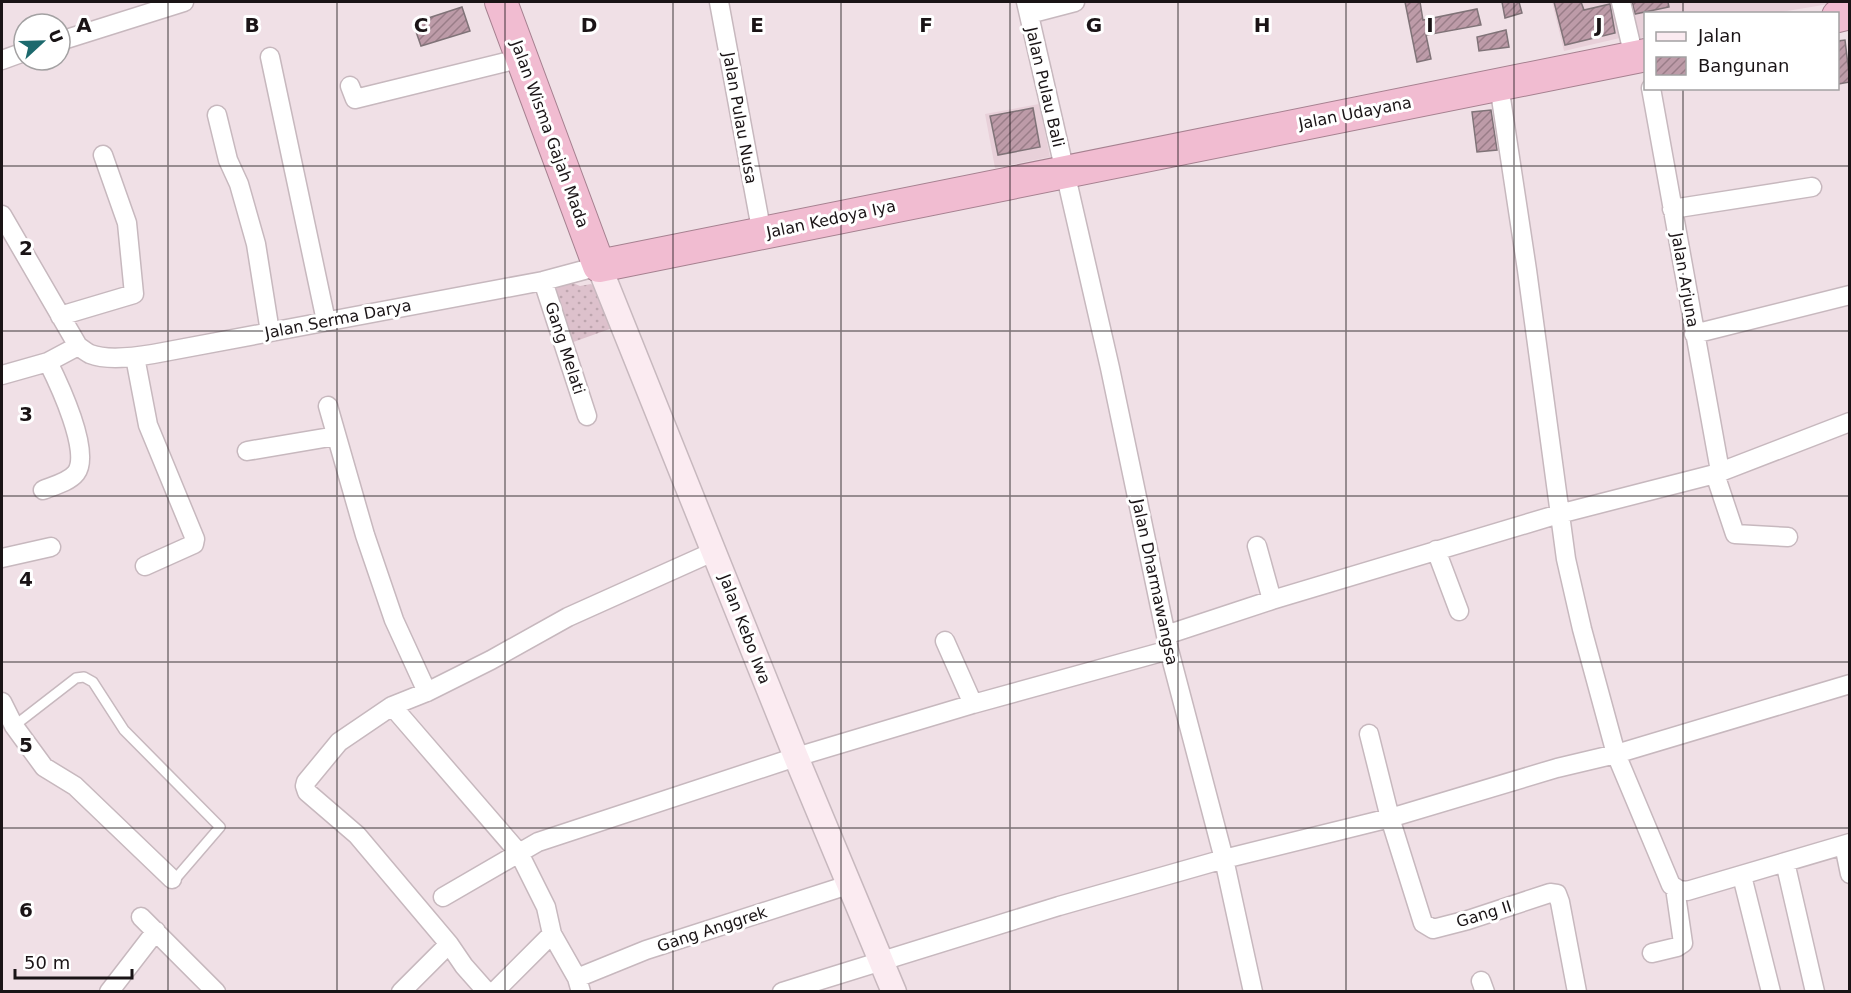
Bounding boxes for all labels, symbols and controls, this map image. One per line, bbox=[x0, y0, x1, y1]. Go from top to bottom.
north arrow bbox=[12, 12, 72, 72]
legend bbox=[1644, 12, 1839, 90]
text: A bbox=[76, 13, 92, 37]
text: B bbox=[244, 13, 260, 37]
text: C bbox=[414, 13, 428, 37]
text: D bbox=[581, 13, 597, 37]
text: E bbox=[750, 13, 764, 37]
text: F bbox=[919, 13, 933, 37]
text: G bbox=[1086, 13, 1102, 37]
text: H bbox=[1254, 13, 1270, 37]
text: I bbox=[1426, 13, 1434, 37]
text: J bbox=[1593, 13, 1603, 37]
street label: Jalan Pulau Bali bbox=[1022, 24, 1068, 149]
text: Jalan bbox=[1697, 25, 1742, 46]
text: U bbox=[44, 27, 67, 46]
street label: Jalan Wisma Gajah Mada bbox=[507, 37, 593, 230]
street label: Jalan Pulau Nusa bbox=[719, 50, 761, 185]
text: Bangunan bbox=[1698, 55, 1789, 76]
street label: Jalan Udayana bbox=[1296, 93, 1413, 133]
street label: Jalan Kedoya Iya bbox=[764, 196, 897, 242]
street label: Jalan Arjuna bbox=[1667, 230, 1703, 329]
text: 2 bbox=[19, 236, 33, 260]
street label: Jalan Serma Darya bbox=[262, 295, 413, 343]
street label: Gang Melati bbox=[541, 299, 589, 397]
text: 3 bbox=[19, 402, 33, 426]
street label: Jalan Dharmawangsa bbox=[1128, 496, 1182, 667]
text: 4 bbox=[19, 567, 33, 591]
street label: Jalan Kebo Iwa bbox=[715, 570, 775, 687]
text: 5 bbox=[19, 733, 33, 757]
street label: Gang II bbox=[1454, 897, 1514, 931]
text: 6 bbox=[19, 898, 33, 922]
street label: Gang Anggrek bbox=[655, 902, 770, 956]
scale bar bbox=[15, 942, 132, 980]
text: 50 m bbox=[24, 952, 70, 973]

